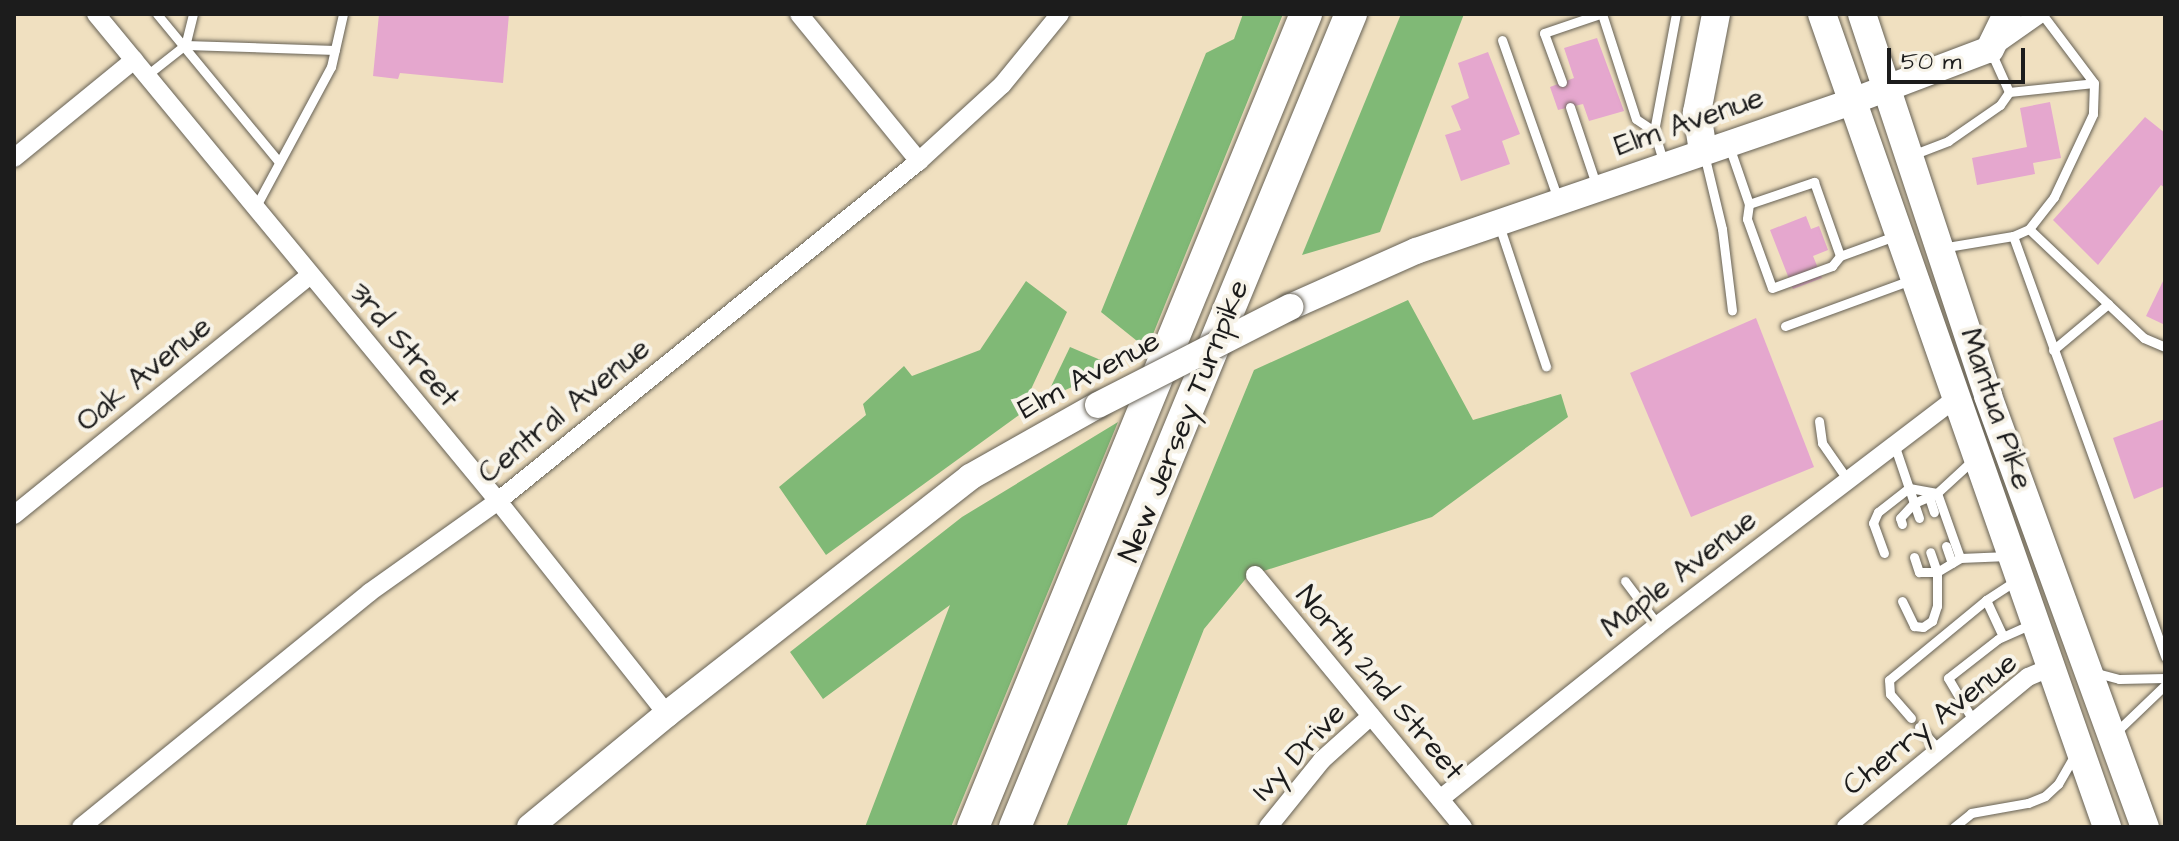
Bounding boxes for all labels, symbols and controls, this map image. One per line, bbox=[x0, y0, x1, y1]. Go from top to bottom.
scale bar bbox=[1891, 32, 2029, 82]
text: 50 m bbox=[1901, 45, 1961, 79]
street label: Elm Avenue bbox=[1610, 80, 1768, 164]
street label: 3rd Street bbox=[341, 275, 467, 415]
street label: New Jersey Turnpike bbox=[1111, 275, 1257, 567]
street label: Oak Avenue bbox=[69, 309, 219, 439]
street label: Elm Avenue bbox=[1012, 323, 1166, 427]
street label: Mantua Pike bbox=[1952, 324, 2040, 494]
street label: Central Avenue bbox=[471, 331, 657, 491]
street label: Maple Avenue bbox=[1594, 502, 1764, 646]
street label: North 2nd Street bbox=[1288, 578, 1472, 788]
street label: Cherry Avenue bbox=[1836, 645, 2024, 803]
street label: Ivy Drive bbox=[1245, 696, 1353, 808]

